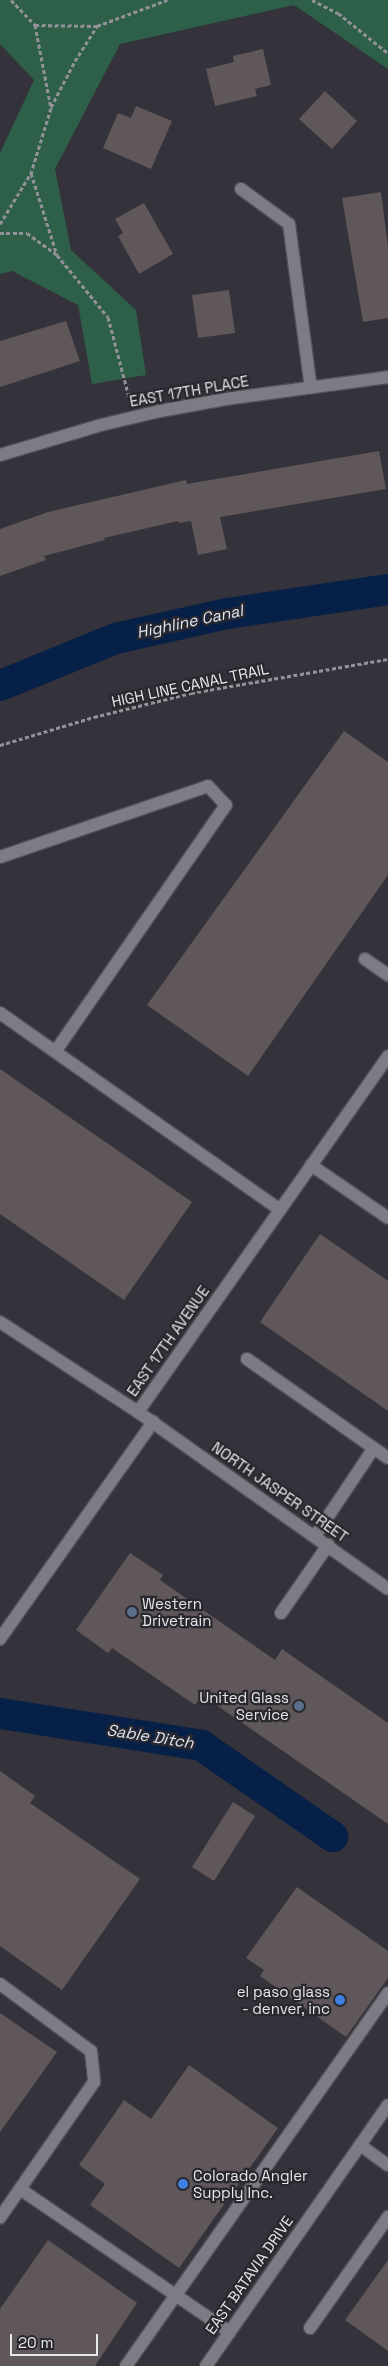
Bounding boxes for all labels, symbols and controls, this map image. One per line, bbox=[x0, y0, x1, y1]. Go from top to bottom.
street label: EAST 17TH PLACE bbox=[128, 372, 250, 410]
water label: Highline Canal bbox=[135, 601, 245, 643]
street label: HIGH LINE CANAL TRAIL bbox=[109, 659, 271, 711]
street label: EAST 17TH AVENUE bbox=[123, 1282, 213, 1400]
street label: NORTH JASPER STREET bbox=[208, 1438, 352, 1546]
place label: Western Drivetrain bbox=[142, 1594, 211, 1629]
marker: Western Drivetrain bbox=[126, 1606, 138, 1618]
place label: United Glass Service bbox=[199, 1688, 289, 1723]
marker: United Glass Service bbox=[293, 1700, 305, 1712]
water label: Sable Ditch bbox=[105, 1721, 195, 1753]
place label: el paso glass - denver, inc bbox=[237, 1982, 330, 2017]
marker: el paso glass - denver, inc bbox=[334, 1994, 346, 2006]
place label: Colorado Angler Supply Inc. bbox=[193, 2166, 308, 2201]
marker: Colorado Angler Supply Inc. bbox=[177, 2178, 189, 2190]
street label: EAST BATAVIA DRIVE bbox=[201, 2212, 297, 2338]
scale bar bbox=[12, 2324, 100, 2356]
text: 20 m bbox=[18, 2333, 53, 2352]

